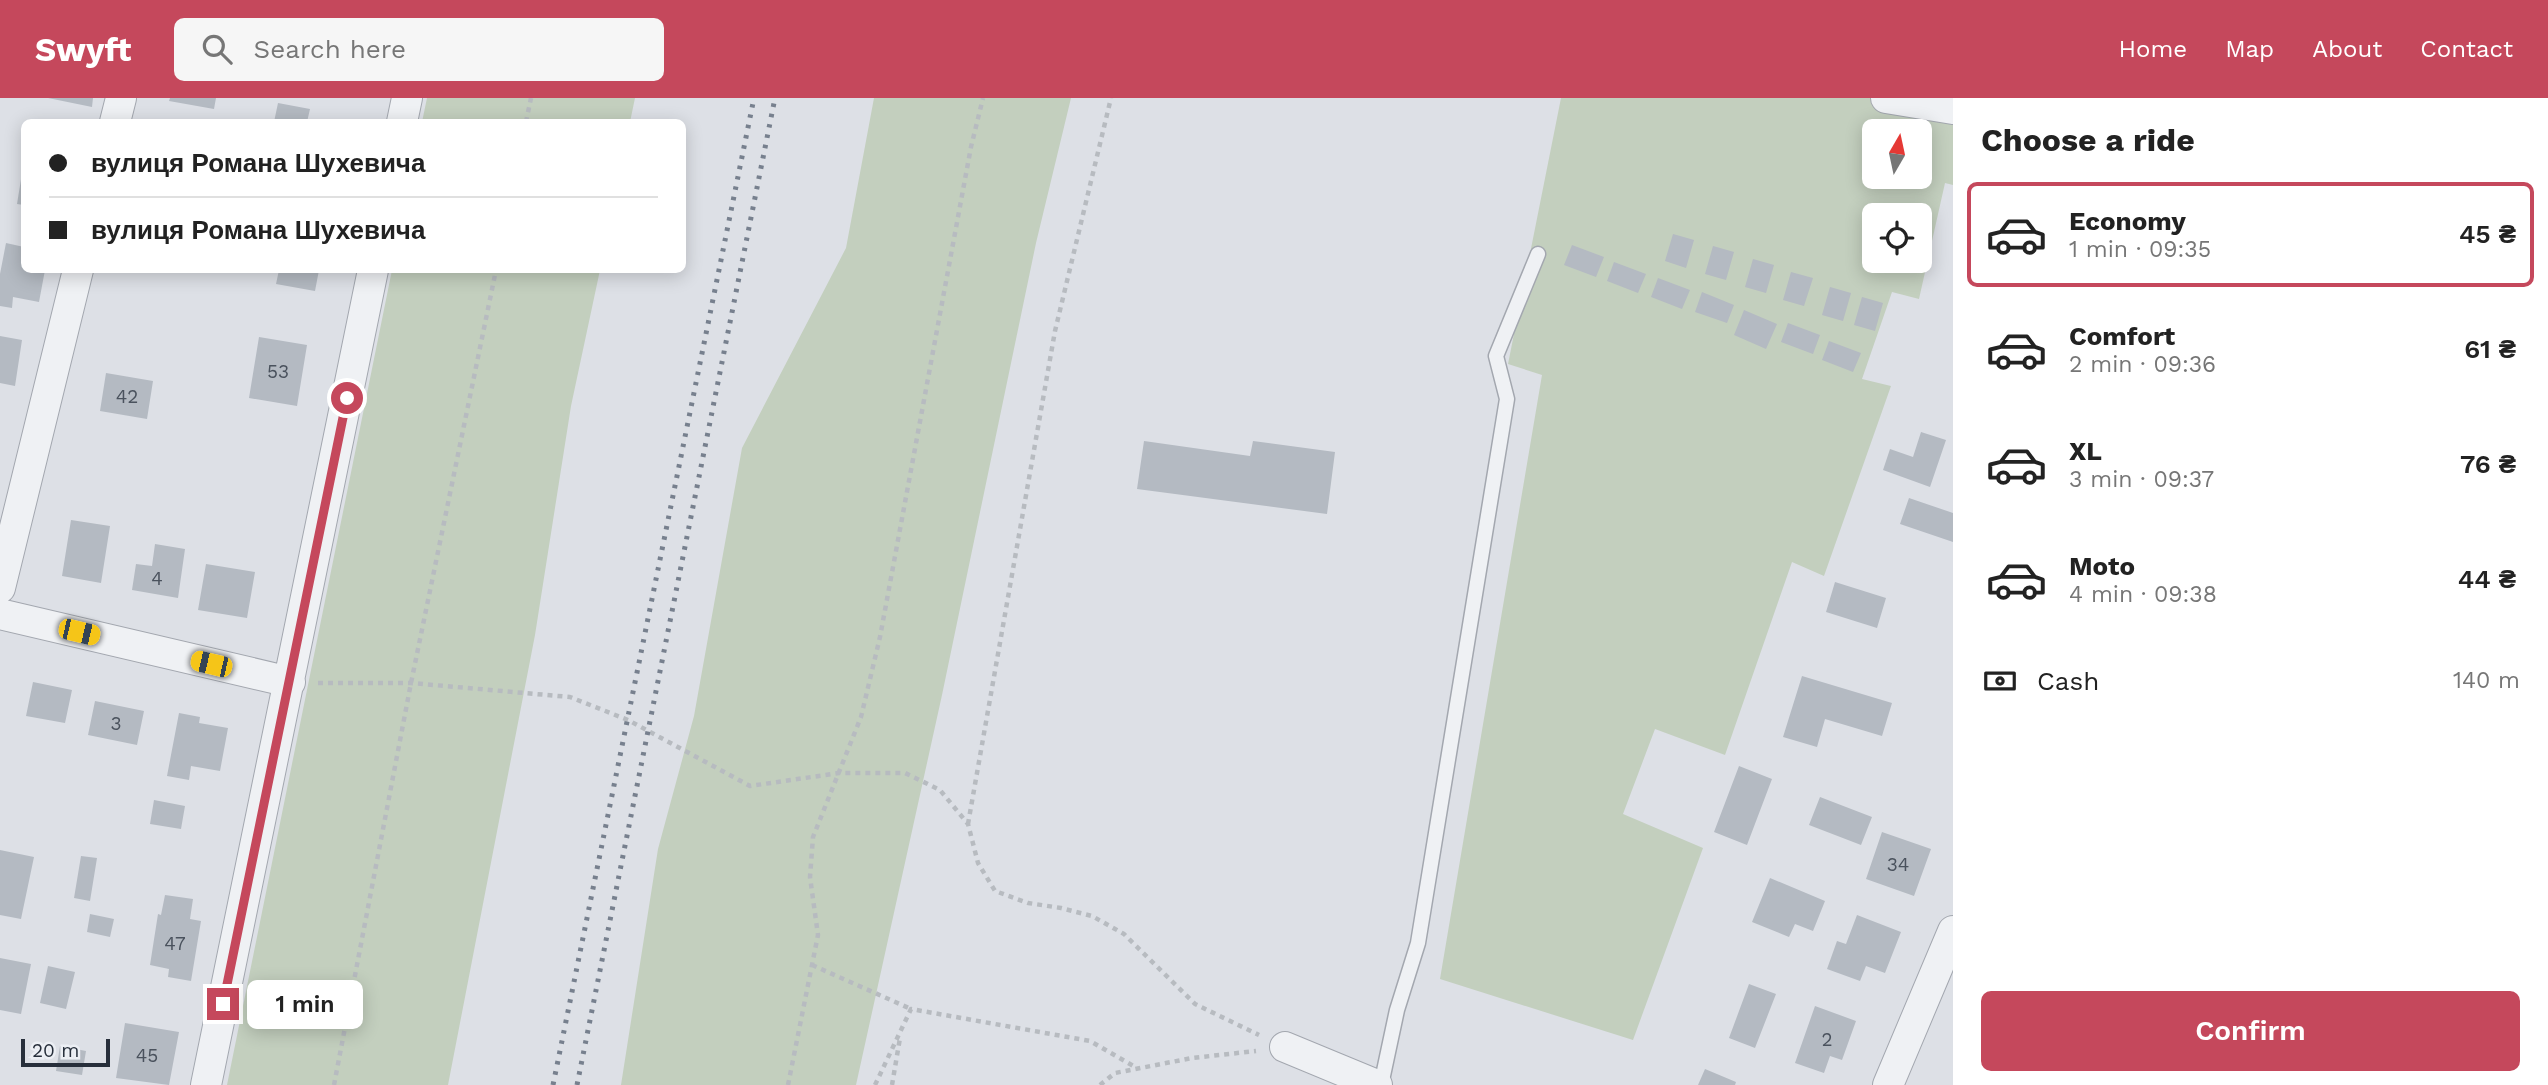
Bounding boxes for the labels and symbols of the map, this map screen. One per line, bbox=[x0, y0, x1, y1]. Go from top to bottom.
north arrow bbox=[1862, 119, 1932, 189]
house number: 53 bbox=[267, 360, 289, 383]
route start bbox=[331, 382, 363, 414]
house number: 42 bbox=[116, 385, 138, 408]
house number: 4 bbox=[151, 567, 163, 590]
car bbox=[57, 617, 102, 647]
car bbox=[189, 649, 234, 679]
house number: 3 bbox=[110, 712, 122, 735]
house number: 34 bbox=[1887, 853, 1909, 876]
house number: 47 bbox=[164, 932, 186, 955]
callout: 1 min bbox=[248, 979, 363, 1028]
route end bbox=[207, 988, 239, 1020]
house number: 2 bbox=[1821, 1028, 1833, 1051]
scale bar bbox=[21, 1036, 110, 1068]
house number: 45 bbox=[136, 1044, 158, 1067]

